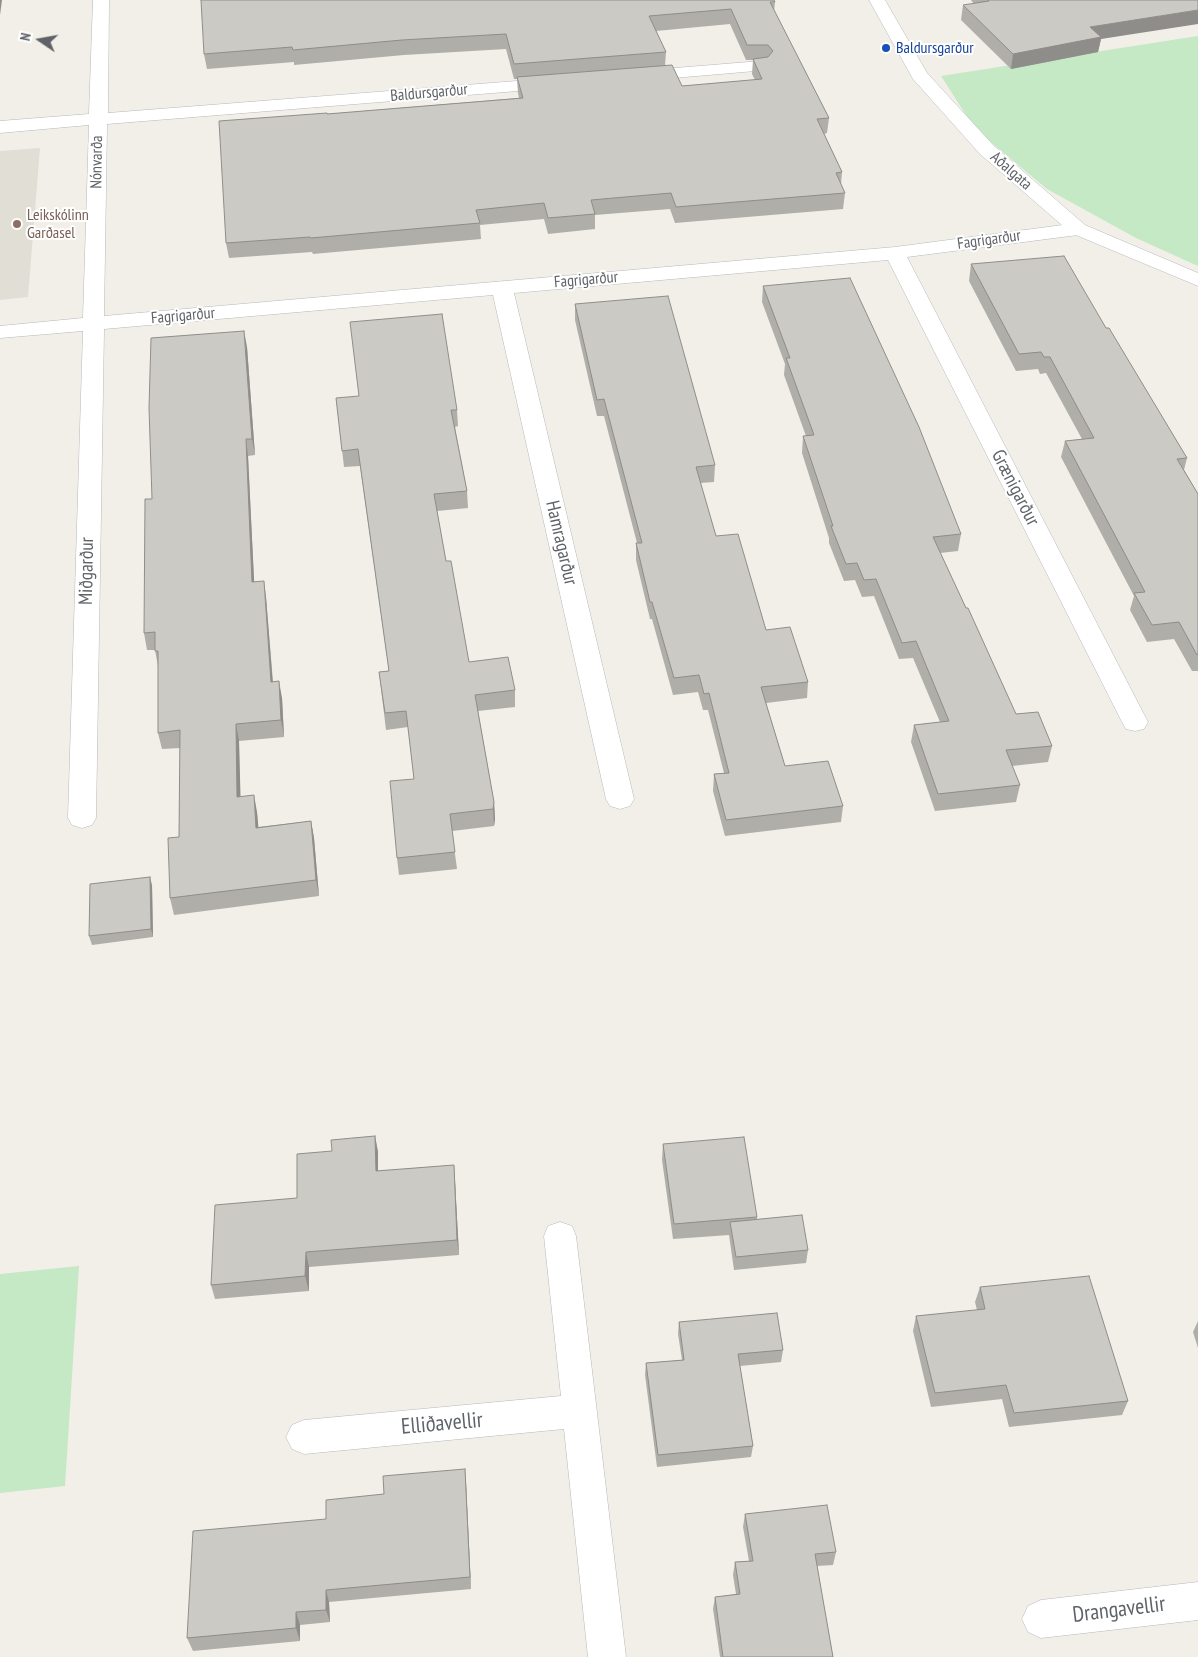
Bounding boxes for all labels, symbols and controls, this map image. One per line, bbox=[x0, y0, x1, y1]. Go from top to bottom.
north arrow bbox=[15, 15, 65, 65]
text: N bbox=[16, 31, 35, 42]
place label: Baldursgarður bbox=[896, 38, 974, 58]
marker: Baldursgarður bbox=[880, 42, 892, 54]
street label: Baldursgarður bbox=[390, 80, 468, 106]
street label: Nónvarða bbox=[87, 135, 107, 189]
street label: Aðalgata bbox=[986, 148, 1036, 194]
place label: Leikskólinn Garðasel bbox=[27, 205, 89, 243]
marker: Leikskólinn Garðasel bbox=[11, 218, 23, 230]
street label: Fagrigarður bbox=[956, 226, 1022, 254]
street label: Fagrigarður bbox=[553, 268, 619, 292]
street label: Fagrigarður bbox=[150, 304, 216, 328]
street label: Grænigarður bbox=[986, 446, 1044, 530]
street label: Hamragarður bbox=[540, 499, 582, 587]
street label: Miðgarður bbox=[75, 537, 99, 605]
street label: Elliðavellir bbox=[400, 1407, 484, 1441]
street label: Drangavellir bbox=[1071, 1591, 1167, 1629]

